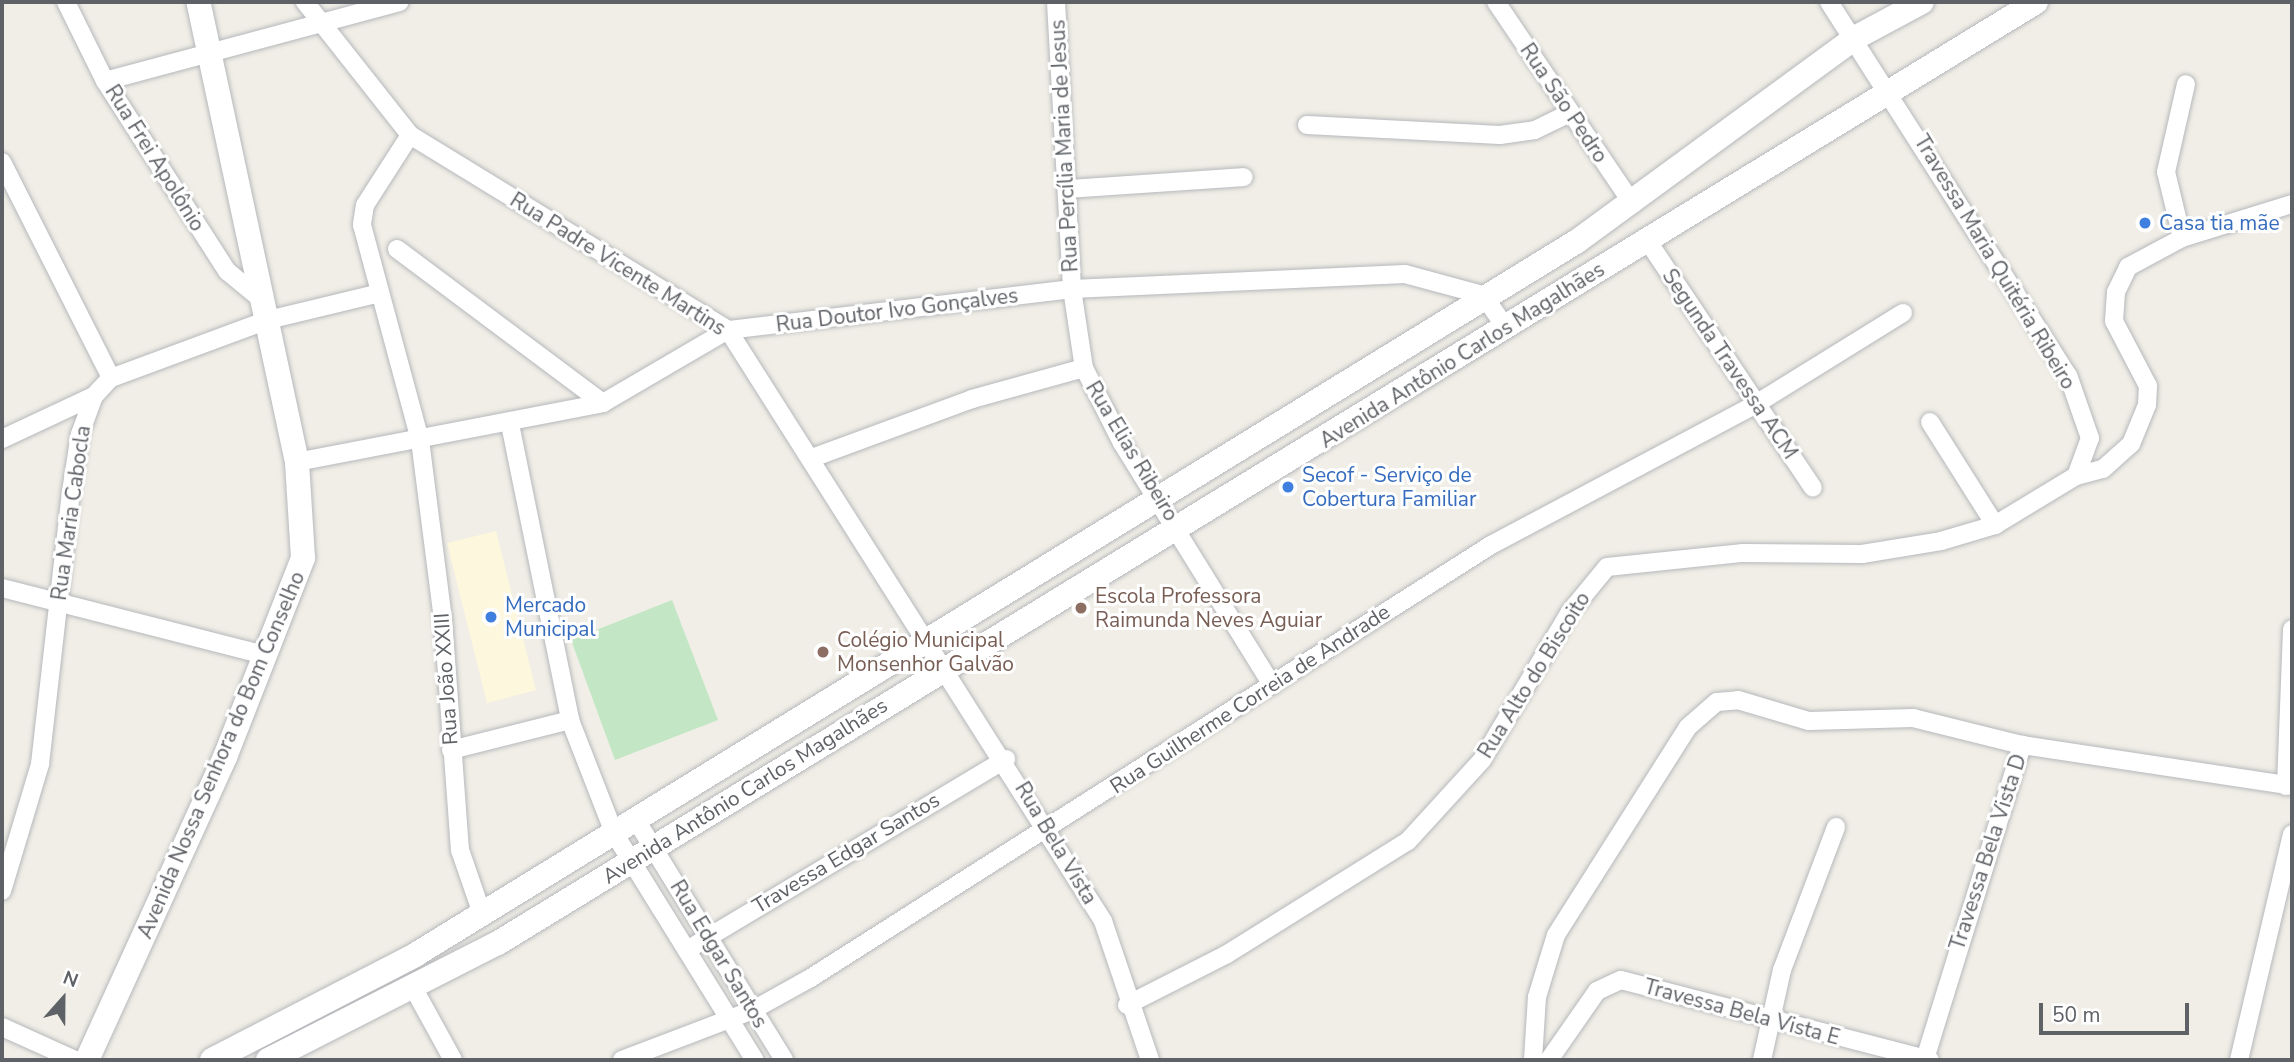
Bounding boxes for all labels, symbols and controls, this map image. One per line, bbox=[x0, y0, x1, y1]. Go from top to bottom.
street label: Rua Percília Maria de Jesus bbox=[1045, 19, 1083, 273]
street label: Rua São Pedro bbox=[1515, 38, 1613, 168]
street label: Rua Frei Apolônio bbox=[100, 80, 210, 236]
street label: Travessa Maria Quitéria Ribeiro bbox=[1909, 130, 2081, 394]
street label: Rua Padre Vicente Martins bbox=[505, 187, 731, 341]
place label: Casa tia mãe bbox=[2159, 210, 2280, 236]
marker: Casa tia mãe bbox=[2137, 215, 2153, 231]
street label: Avenida Antônio Carlos Magalhães bbox=[1315, 257, 1609, 453]
street label: Segunda Travessa ACM bbox=[1657, 264, 1803, 464]
street label: Rua Doutor Ivo Gonçalves bbox=[774, 283, 1020, 337]
street label: Rua Elias Ribeiro bbox=[1080, 377, 1184, 525]
street label: Rua Maria Cabocla bbox=[46, 424, 96, 602]
place label: Secof - Serviço de Cobertura Familiar bbox=[1302, 462, 1476, 512]
marker: Secof - Serviço de Cobertura Familiar bbox=[1280, 479, 1296, 495]
street label: Avenida Nossa Senhora do Bom Conselho bbox=[132, 568, 310, 942]
place label: Escola Professora Raimunda Neves Aguiar bbox=[1095, 583, 1322, 633]
street label: Rua Alto do Biscoito bbox=[1473, 587, 1595, 763]
place label: Mercado Municipal bbox=[505, 592, 596, 642]
street label: Rua Guilherme Correia de Andrade bbox=[1105, 599, 1395, 799]
marker: Escola Professora Raimunda Neves Aguiar bbox=[1073, 600, 1089, 616]
marker: Mercado Municipal bbox=[483, 609, 499, 625]
street label: Rua João XXIII bbox=[429, 612, 463, 746]
place label: Colégio Municipal Monsenhor Galvão bbox=[837, 627, 1014, 677]
marker: Colégio Municipal Monsenhor Galvão bbox=[815, 644, 831, 660]
street label: Avenida Antônio Carlos Magalhães bbox=[598, 693, 892, 889]
street label: Travessa Bela Vista D bbox=[1944, 751, 2032, 953]
street label: Rua Bela Vista bbox=[1010, 777, 1102, 909]
street label: Travessa Edgar Santos bbox=[748, 787, 944, 919]
street label: Rua Edgar Santos bbox=[665, 875, 773, 1033]
north arrow bbox=[28, 964, 98, 1034]
text: N bbox=[59, 965, 82, 994]
street label: Travessa Bela Vista E bbox=[1641, 974, 1843, 1050]
scale bar bbox=[2042, 988, 2192, 1032]
text: 50 m bbox=[2052, 1001, 2101, 1029]

